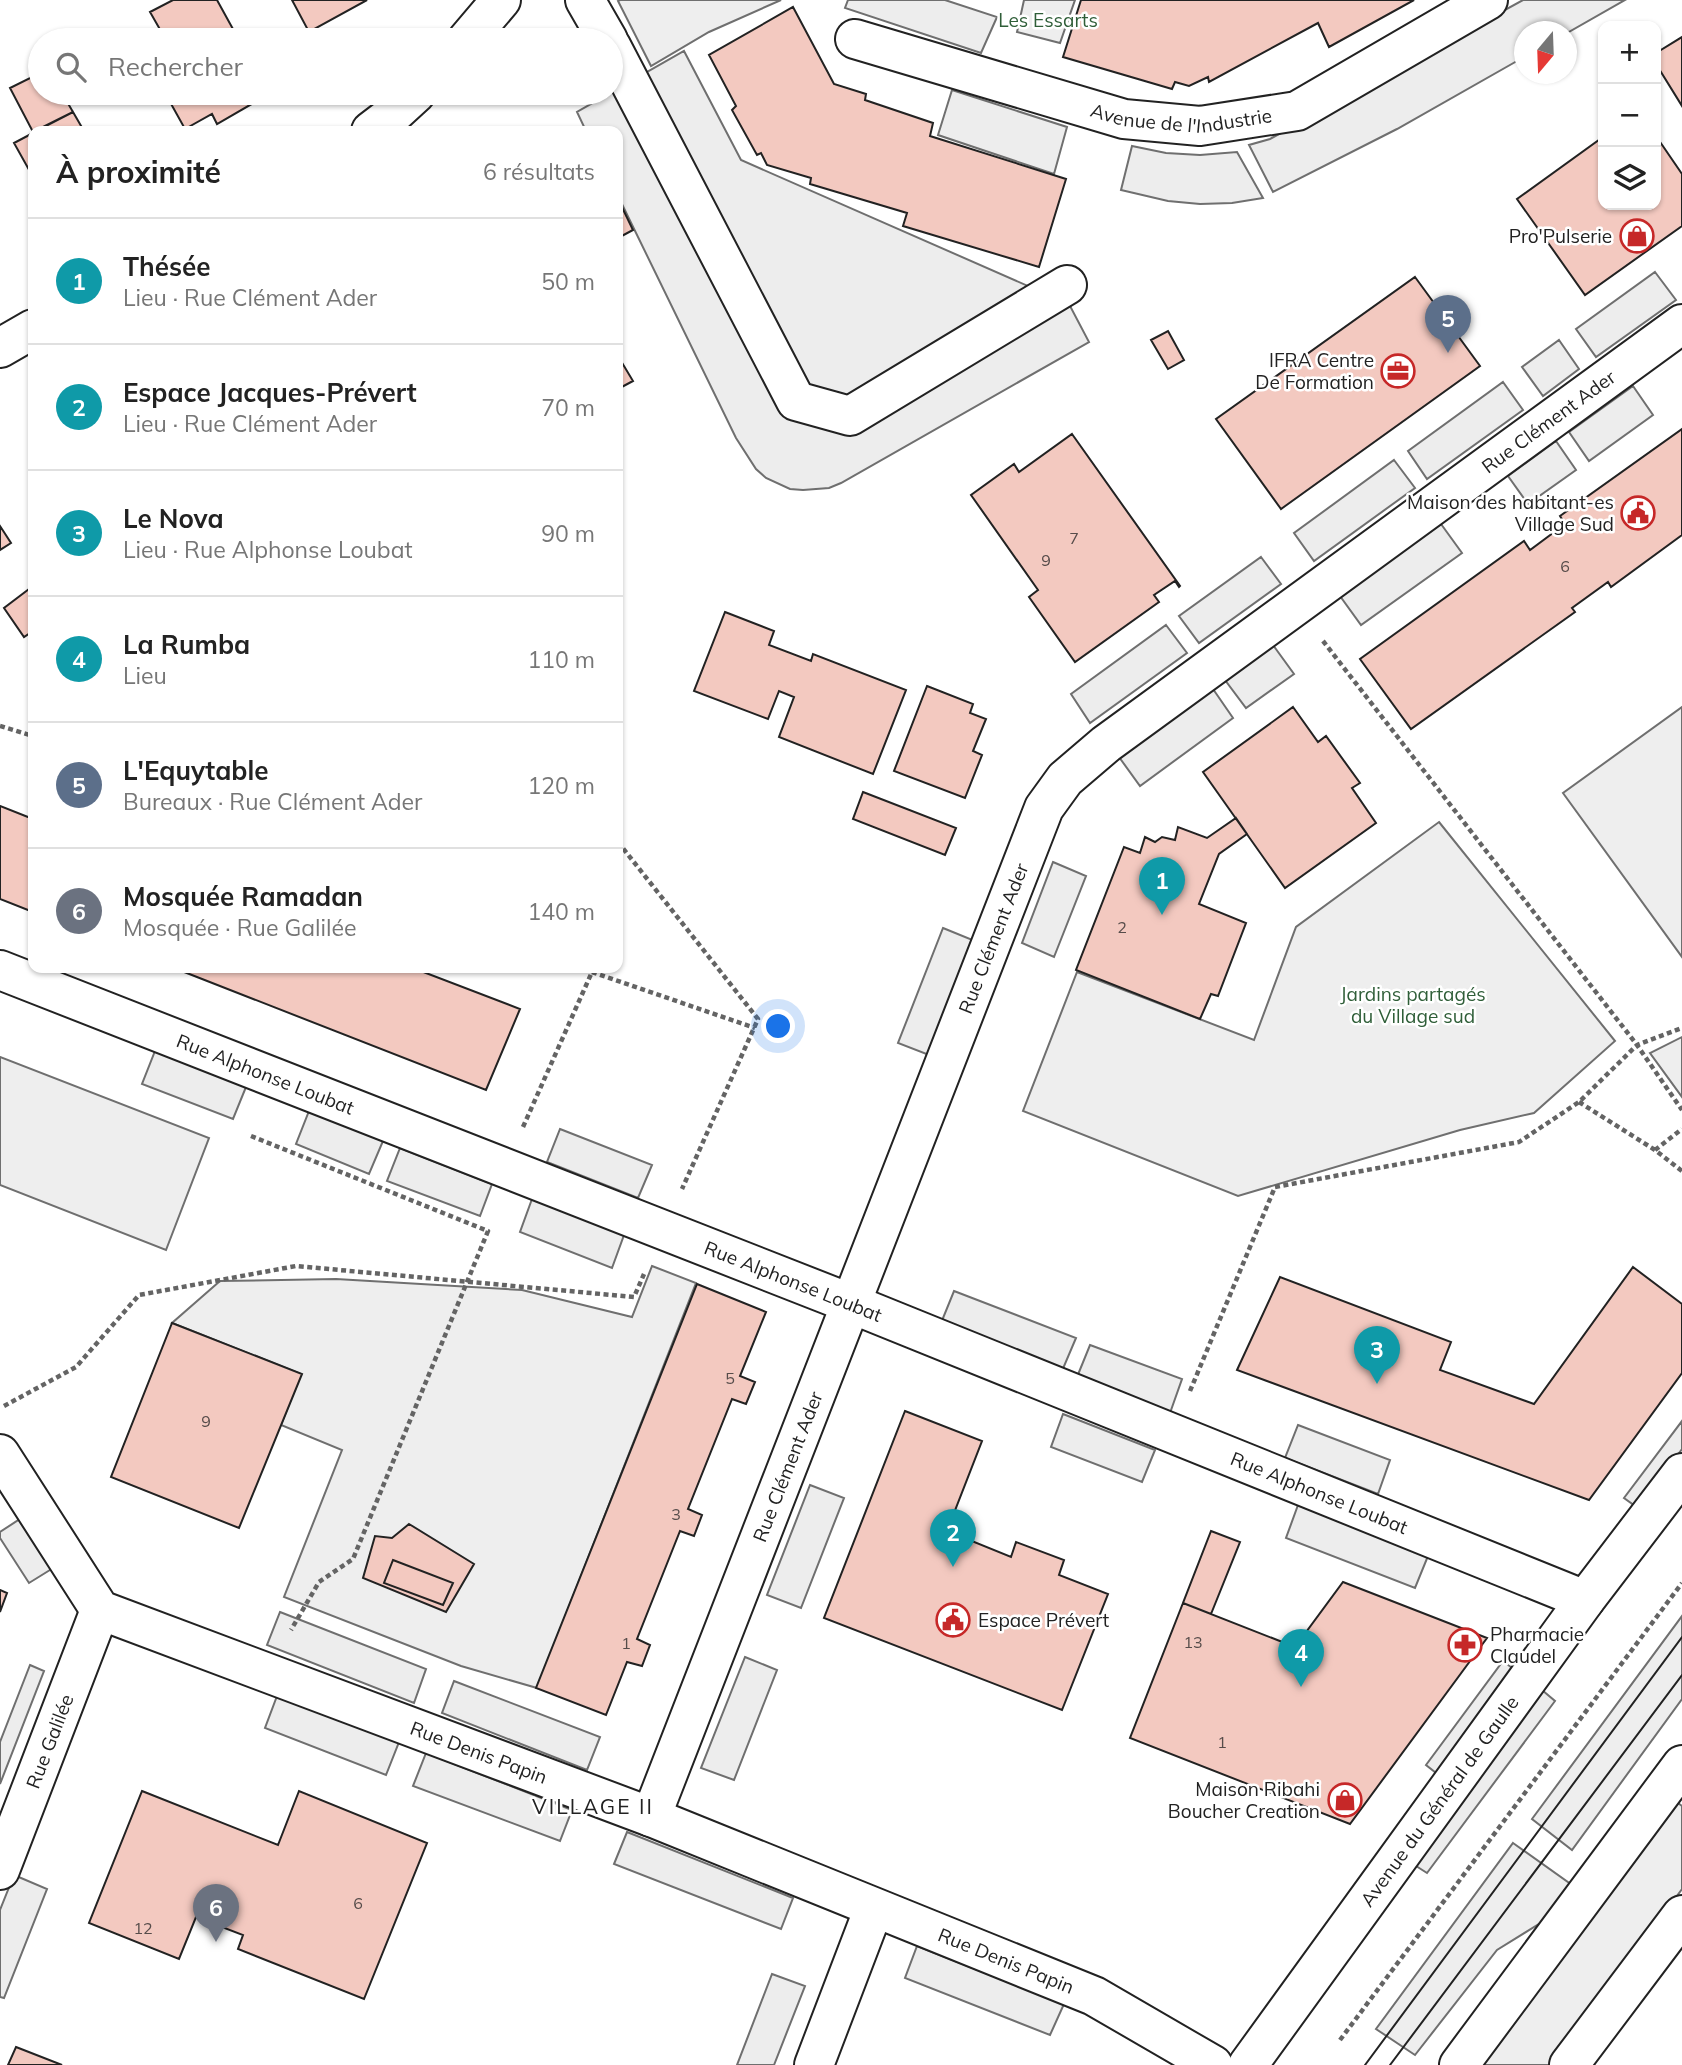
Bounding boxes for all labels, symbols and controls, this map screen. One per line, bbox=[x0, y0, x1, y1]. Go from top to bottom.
park label: Les Essarts bbox=[998, 8, 1098, 32]
north arrow bbox=[1514, 21, 1577, 84]
map controls bbox=[1598, 21, 1661, 210]
button: + bbox=[1598, 21, 1661, 84]
search box bbox=[28, 28, 623, 105]
icon: search bbox=[52, 48, 90, 86]
text: Rechercher bbox=[108, 50, 243, 83]
button: − bbox=[1598, 84, 1661, 147]
street label: Avenue de l'Industrie bbox=[1088, 98, 1273, 138]
button: layers bbox=[1598, 147, 1661, 210]
text: À proximité bbox=[56, 153, 221, 191]
text: 6 résultats bbox=[483, 157, 595, 186]
shop icon: Pro'Pulserie bbox=[1618, 217, 1656, 255]
place label: Pro'Pulserie bbox=[1509, 224, 1612, 248]
text: Thésée bbox=[123, 250, 211, 283]
text: 1 bbox=[72, 267, 86, 296]
text: 50 m bbox=[541, 267, 595, 296]
text: Lieu · Rue Clément Ader bbox=[123, 283, 377, 312]
pin: 5 bbox=[1425, 295, 1471, 353]
place label: IFRA Centre De Formation bbox=[1255, 348, 1374, 394]
office icon: IFRA Centre De Formation bbox=[1379, 352, 1417, 390]
street label: Rue Clément Ader bbox=[1477, 365, 1620, 478]
text: Espace Jacques-Prévert bbox=[123, 376, 417, 409]
text: 2 bbox=[72, 393, 86, 422]
text: 70 m bbox=[541, 393, 595, 422]
text: Lieu · Rue Clément Ader bbox=[123, 409, 377, 438]
place label: Maison des habitant-es Village Sud bbox=[1407, 490, 1614, 536]
public building icon: Maison des habitant-es Village Sud bbox=[1619, 494, 1657, 532]
text: Le Nova bbox=[123, 502, 224, 535]
text: 3 bbox=[72, 519, 86, 548]
text: 90 m bbox=[541, 519, 595, 548]
house number: 7 bbox=[1069, 528, 1079, 548]
text: Lieu · Rue Alphonse Loubat bbox=[123, 535, 412, 564]
house number: 9 bbox=[1041, 550, 1051, 570]
house number: 6 bbox=[1560, 556, 1570, 576]
text: La Rumba bbox=[123, 628, 250, 661]
text: 4 bbox=[72, 645, 86, 674]
text: 110 m bbox=[527, 645, 595, 674]
text: Lieu bbox=[123, 661, 167, 690]
text: L'Equytable bbox=[123, 754, 268, 787]
text: 5 bbox=[72, 771, 86, 800]
text: 120 m bbox=[527, 771, 595, 800]
text: Bureaux · Rue Clément Ader bbox=[123, 787, 422, 816]
pin: 1 bbox=[1139, 857, 1185, 915]
street label: Rue Clément Ader bbox=[953, 859, 1033, 1017]
text: Mosquée Ramadan bbox=[123, 880, 363, 913]
text: 6 bbox=[72, 897, 86, 926]
text: 140 m bbox=[527, 897, 595, 926]
text: Mosquée · Rue Galilée bbox=[123, 913, 356, 942]
house number: 2 bbox=[1117, 917, 1127, 937]
park label: Jardins partagés du Village sud bbox=[1340, 982, 1486, 1028]
your location bbox=[761, 1009, 795, 1043]
street label: Rue Alphonse Loubat bbox=[173, 1028, 358, 1120]
street label: Rue Alphonse Loubat bbox=[701, 1235, 886, 1327]
pin: 3 bbox=[1354, 1326, 1400, 1384]
house number: 5 bbox=[725, 1368, 735, 1388]
street label: Rue Clément Ader bbox=[747, 1388, 828, 1545]
house number: 9 bbox=[201, 1411, 211, 1431]
street label: Rue Alphonse Loubat bbox=[1227, 1446, 1412, 1539]
house number: 3 bbox=[671, 1504, 681, 1524]
pin: 2 bbox=[930, 1509, 976, 1567]
public building icon: Espace Prévert bbox=[934, 1601, 972, 1639]
place label: Espace Prévert bbox=[978, 1608, 1110, 1632]
place label: Pharmacie Claudel bbox=[1490, 1622, 1584, 1668]
pharmacy icon: Pharmacie Claudel bbox=[1446, 1626, 1484, 1664]
pin: 4 bbox=[1278, 1629, 1324, 1687]
house number: 13 bbox=[1183, 1632, 1203, 1652]
house number: 1 bbox=[621, 1633, 631, 1653]
street label: Rue Galilée bbox=[21, 1691, 79, 1792]
street label: Avenue du Général de Gaulle bbox=[1355, 1691, 1524, 1911]
street label: Rue Denis Papin bbox=[407, 1716, 551, 1789]
house number: 1 bbox=[1217, 1732, 1227, 1752]
place label: Maison Ribahi Boucher Creation bbox=[1168, 1777, 1320, 1823]
shop icon: Maison Ribahi Boucher Creation bbox=[1326, 1781, 1364, 1819]
district label: VILLAGE II bbox=[532, 1793, 654, 1819]
pin: 6 bbox=[193, 1884, 239, 1942]
house number: 6 bbox=[353, 1893, 363, 1913]
house number: 12 bbox=[133, 1918, 153, 1938]
street label: Rue Denis Papin bbox=[935, 1922, 1078, 1999]

